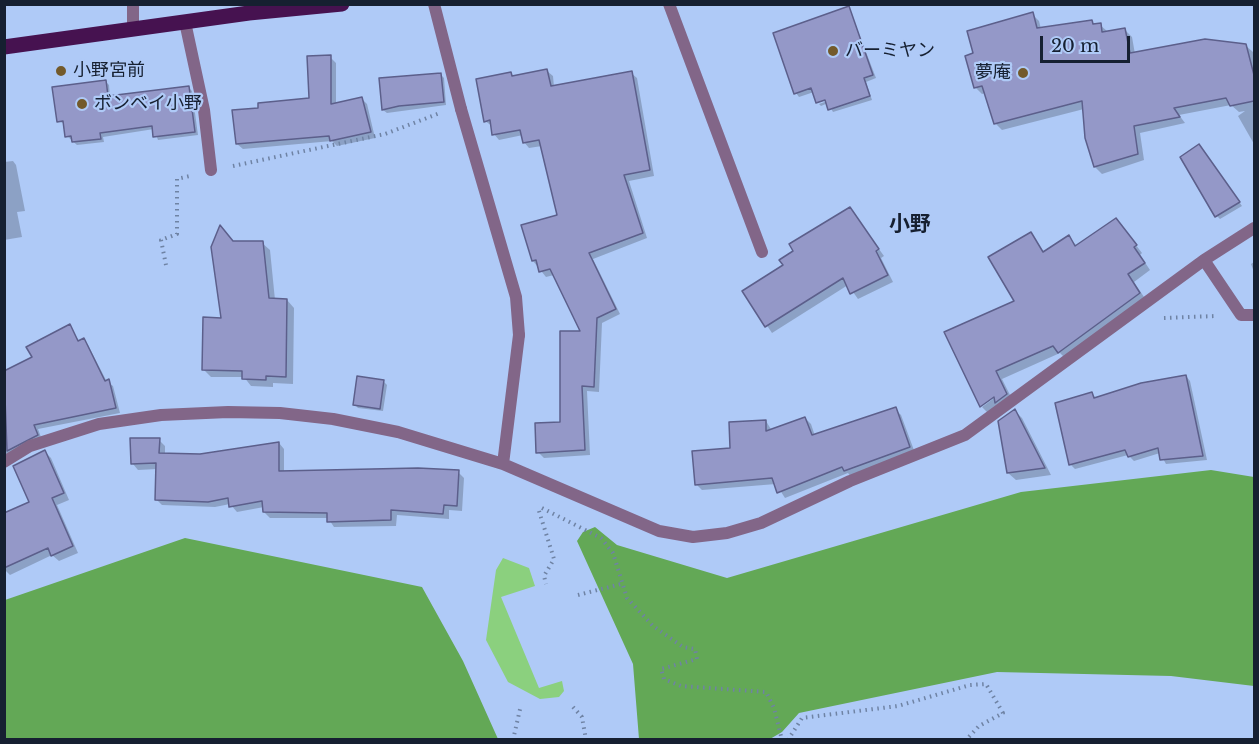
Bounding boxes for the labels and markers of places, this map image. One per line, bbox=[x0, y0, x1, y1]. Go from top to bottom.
place label: バーミヤン bbox=[845, 40, 935, 62]
marker: バーミヤン bbox=[826, 44, 840, 58]
place label: 小野宮前 bbox=[73, 60, 145, 82]
place label: 夢庵 bbox=[975, 62, 1011, 84]
marker: 小野宮前 bbox=[54, 64, 68, 78]
marker: 夢庵 bbox=[1016, 66, 1030, 80]
place label: ボンベイ小野 bbox=[94, 93, 202, 115]
marker: ボンベイ小野 bbox=[75, 97, 89, 111]

